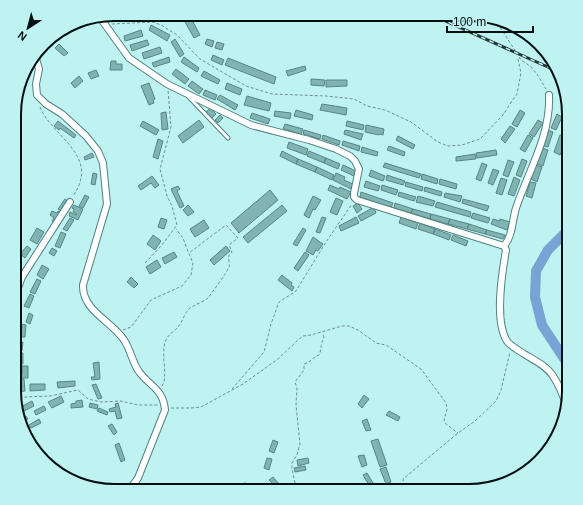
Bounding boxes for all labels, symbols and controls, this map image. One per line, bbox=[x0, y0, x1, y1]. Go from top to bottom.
north arrow bbox=[8, 8, 48, 48]
scale bar bbox=[447, 8, 533, 34]
text: 100 m bbox=[453, 15, 486, 29]
text: N bbox=[15, 29, 29, 43]

